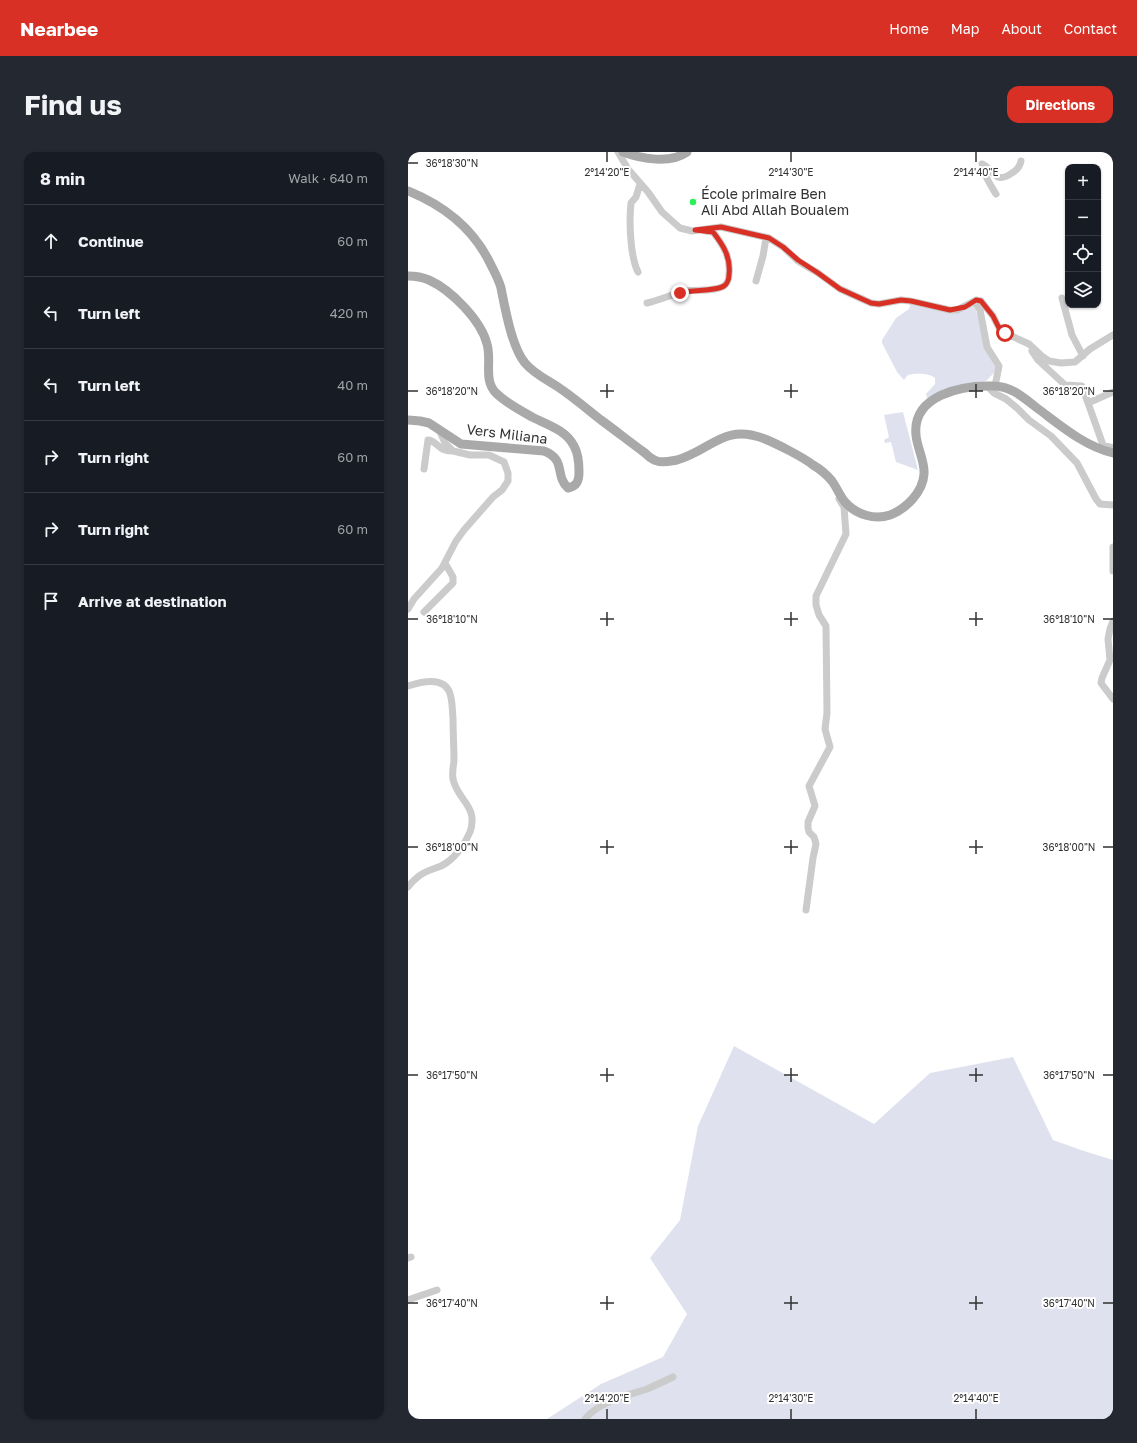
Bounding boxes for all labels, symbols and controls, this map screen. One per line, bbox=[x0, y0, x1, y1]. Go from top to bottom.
text: Nearbee bbox=[20, 17, 98, 40]
text: Home bbox=[889, 20, 929, 37]
text: Map bbox=[951, 20, 979, 37]
text: About bbox=[1001, 20, 1042, 37]
text: Contact bbox=[1064, 20, 1117, 37]
button: Directions bbox=[1007, 86, 1113, 123]
text: Find us bbox=[24, 88, 122, 121]
text: 36°18'30"N bbox=[426, 157, 478, 169]
map controls bbox=[1065, 164, 1101, 308]
button: + bbox=[1065, 164, 1101, 200]
text: 2°14'20"E bbox=[585, 166, 629, 178]
text: 2°14'30"E bbox=[769, 166, 813, 178]
text: 2°14'40"E bbox=[953, 166, 999, 178]
text: 8 min bbox=[40, 168, 85, 189]
text: Walk · 640 m bbox=[288, 170, 368, 186]
place label: École primaire Ben Ali Abd Allah Boualem bbox=[701, 185, 849, 218]
marker: École primaire Ben Ali Abd Allah Boualem bbox=[688, 197, 698, 207]
button: − bbox=[1065, 200, 1101, 236]
icon: ahead bbox=[40, 230, 62, 252]
text: Continue bbox=[78, 232, 144, 250]
text: 60 m bbox=[337, 233, 368, 249]
button: locate bbox=[1065, 236, 1101, 272]
button: layers bbox=[1065, 272, 1101, 308]
route end bbox=[671, 284, 689, 302]
icon: left bbox=[40, 302, 62, 324]
text: Turn left bbox=[78, 304, 140, 322]
text: 420 m bbox=[330, 305, 368, 321]
route start bbox=[996, 324, 1014, 342]
icon: left bbox=[40, 374, 62, 396]
text: Turn left bbox=[78, 376, 140, 394]
text: 40 m bbox=[337, 377, 368, 393]
text: 36°18'20"N bbox=[426, 385, 478, 397]
text: 36°18'20"N bbox=[1043, 385, 1095, 397]
street label: Vers Miliana bbox=[466, 420, 549, 447]
icon: right bbox=[40, 446, 62, 468]
text: Turn right bbox=[78, 448, 149, 466]
text: 60 m bbox=[337, 449, 368, 465]
icon: right bbox=[40, 518, 62, 540]
text: Turn right bbox=[78, 520, 149, 538]
text: 60 m bbox=[337, 521, 368, 537]
icon: arrive bbox=[40, 590, 62, 612]
text: Arrive at destination bbox=[78, 592, 227, 610]
text: 36°18'10"N bbox=[426, 613, 478, 625]
text: 36°18'10"N bbox=[1043, 613, 1095, 625]
text: 36°18'00"N bbox=[426, 841, 478, 853]
text: 36°18'00"N bbox=[1043, 841, 1095, 853]
text: 36°17'50"N bbox=[426, 1069, 478, 1081]
text: 36°17'50"N bbox=[1043, 1069, 1095, 1081]
text: 36°17'40"N bbox=[426, 1297, 478, 1309]
text: 36°17'40"N bbox=[1043, 1297, 1095, 1309]
text: 2°14'20"E bbox=[585, 1392, 629, 1404]
text: 2°14'30"E bbox=[769, 1392, 813, 1404]
text: 2°14'40"E bbox=[953, 1392, 999, 1404]

